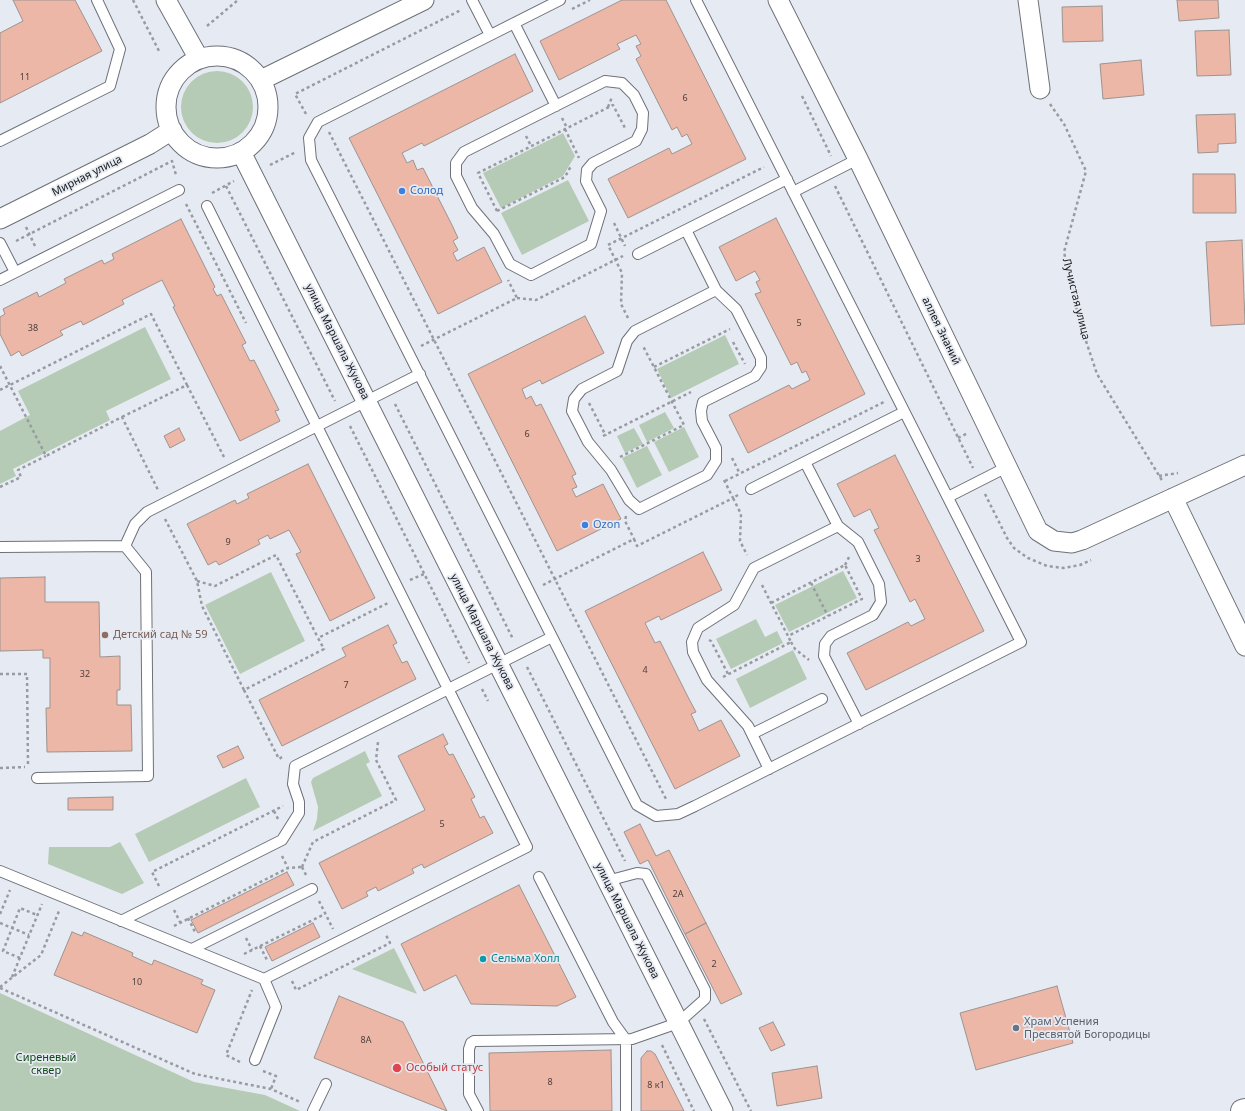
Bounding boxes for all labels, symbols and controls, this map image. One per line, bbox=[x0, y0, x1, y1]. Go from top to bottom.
house number: 11 bbox=[20, 72, 30, 82]
house number: 6 bbox=[682, 93, 688, 103]
street label: Мирная улица bbox=[50, 153, 124, 199]
place label: Солод bbox=[410, 184, 443, 198]
marker: Солод bbox=[397, 186, 407, 196]
street label: Лучистая улица bbox=[1059, 257, 1093, 341]
street label: улица Маршала Жукова bbox=[302, 282, 372, 402]
street label: аллея Знаний bbox=[919, 295, 963, 367]
house number: 5 bbox=[796, 318, 802, 328]
house number: 38 bbox=[28, 323, 38, 333]
house number: 6 bbox=[524, 429, 530, 439]
place label: Ozon bbox=[593, 518, 620, 532]
marker: Ozon bbox=[580, 520, 590, 530]
house number: 9 bbox=[225, 537, 231, 547]
house number: 3 bbox=[915, 554, 921, 564]
street label: улица Маршала Жукова bbox=[447, 572, 517, 692]
place label: Детский сад № 59 bbox=[113, 628, 208, 642]
marker: Детский сад № 59 bbox=[100, 630, 110, 640]
house number: 4 bbox=[642, 665, 648, 675]
house number: 32 bbox=[80, 669, 90, 679]
house number: 7 bbox=[343, 680, 349, 690]
house number: 5 bbox=[439, 819, 445, 829]
street label: улица Маршала Жукова bbox=[592, 861, 662, 981]
house number: 2А bbox=[673, 889, 683, 899]
place label: Сельма Холл bbox=[491, 952, 560, 966]
marker: Сельма Холл bbox=[478, 954, 488, 964]
house number: 2 bbox=[711, 959, 717, 969]
house number: 10 bbox=[132, 977, 142, 987]
place label: Храм Успения Пресвятой Богородицы bbox=[1024, 1015, 1150, 1041]
marker: Храм Успения Пресвятой Богородицы bbox=[1011, 1023, 1021, 1033]
house number: 8А bbox=[361, 1035, 371, 1045]
park label: Сиреневый сквер bbox=[16, 1051, 76, 1077]
place label: Особый статус bbox=[406, 1061, 483, 1075]
marker: Особый статус bbox=[391, 1062, 403, 1074]
house number: 8 bbox=[547, 1077, 553, 1087]
house number: 8 к1 bbox=[647, 1080, 665, 1090]

